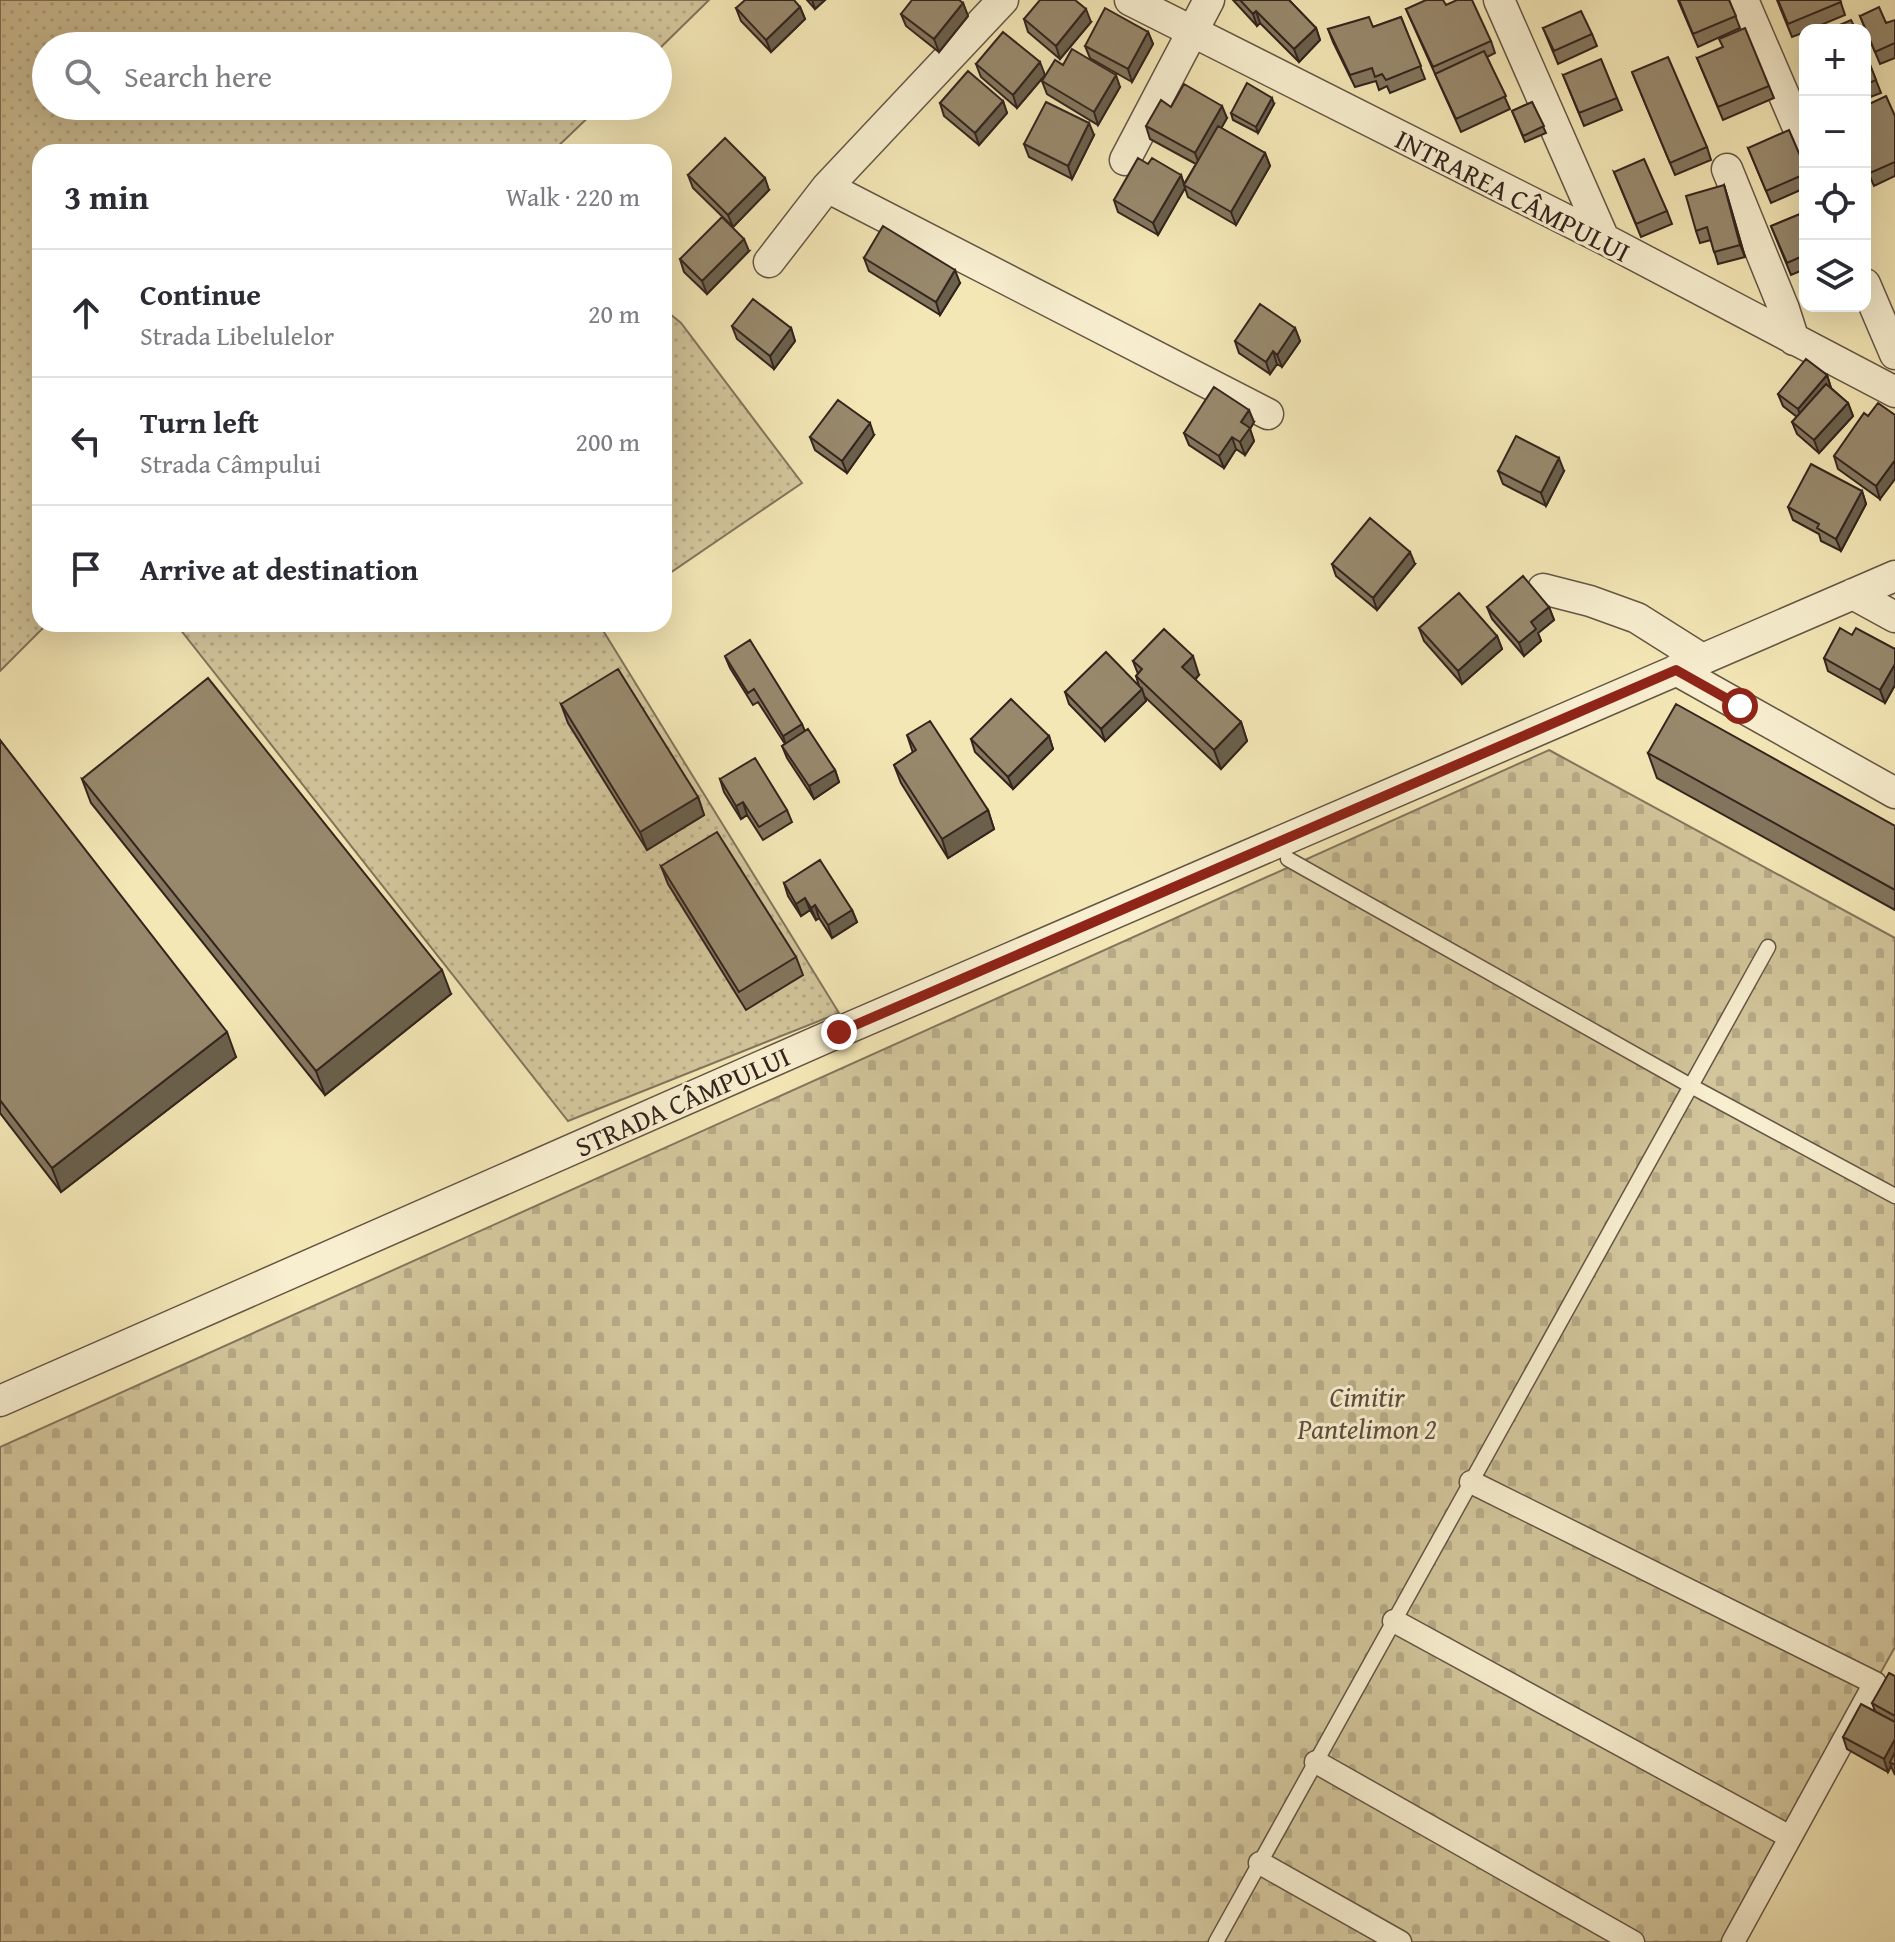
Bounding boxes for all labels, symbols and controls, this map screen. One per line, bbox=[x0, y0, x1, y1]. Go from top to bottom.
map controls bbox=[1799, 24, 1871, 312]
button: + bbox=[1799, 24, 1871, 96]
search box bbox=[32, 32, 672, 120]
icon: search bbox=[60, 54, 104, 98]
text: Search here bbox=[124, 54, 272, 98]
button: − bbox=[1799, 96, 1871, 168]
street label: INTRAREA CÂMPULUI bbox=[1389, 118, 1637, 272]
button: locate bbox=[1799, 168, 1871, 240]
text: 3 min bbox=[64, 172, 149, 221]
text: Walk · 220 m bbox=[506, 177, 640, 216]
button: layers bbox=[1799, 240, 1871, 312]
text: Continue bbox=[140, 272, 261, 316]
icon: ahead bbox=[64, 291, 108, 335]
text: 20 m bbox=[588, 294, 640, 333]
text: Strada Libelulelor bbox=[140, 316, 334, 355]
text: Turn left bbox=[140, 400, 259, 444]
icon: left bbox=[64, 419, 108, 463]
text: 200 m bbox=[575, 422, 640, 461]
text: Strada Câmpului bbox=[140, 444, 321, 483]
icon: arrive bbox=[64, 547, 108, 591]
text: Arrive at destination bbox=[140, 547, 418, 591]
route start bbox=[1722, 688, 1758, 724]
route end bbox=[821, 1014, 857, 1050]
street label: STRADA CÂMPULUI bbox=[568, 1035, 796, 1167]
park label: Cimitir Pantelimon 2 bbox=[1296, 1376, 1437, 1449]

